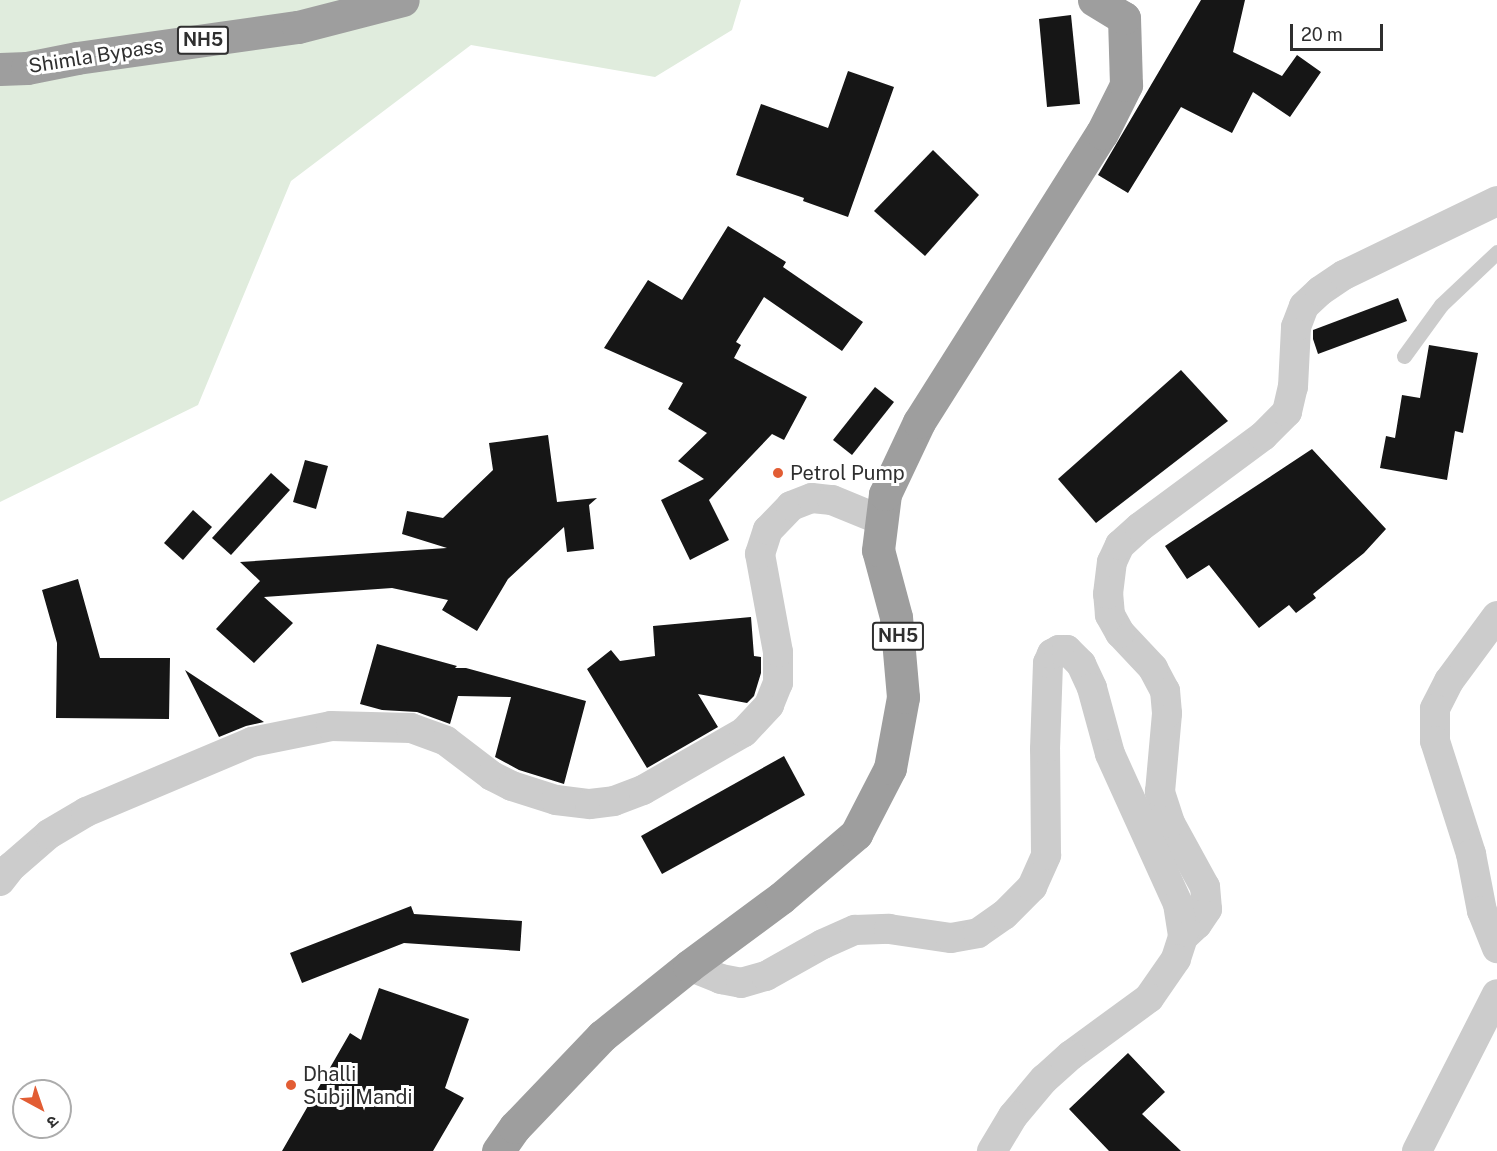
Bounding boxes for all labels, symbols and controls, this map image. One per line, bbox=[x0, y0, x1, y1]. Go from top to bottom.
scale bar bbox=[1293, 12, 1386, 50]
text: 20 m bbox=[1301, 24, 1343, 45]
road number: NH5 bbox=[176, 25, 230, 55]
street label: Shimla Bypass bbox=[27, 33, 165, 79]
place label: Petrol Pump bbox=[790, 461, 905, 485]
marker: Petrol Pump bbox=[771, 466, 785, 480]
road number: NH5 bbox=[871, 621, 925, 651]
place label: Dhalli Subji Mandi bbox=[303, 1062, 413, 1109]
marker: Dhalli Subji Mandi bbox=[284, 1078, 298, 1092]
north arrow bbox=[12, 1079, 72, 1139]
text: उ bbox=[43, 1111, 62, 1132]

